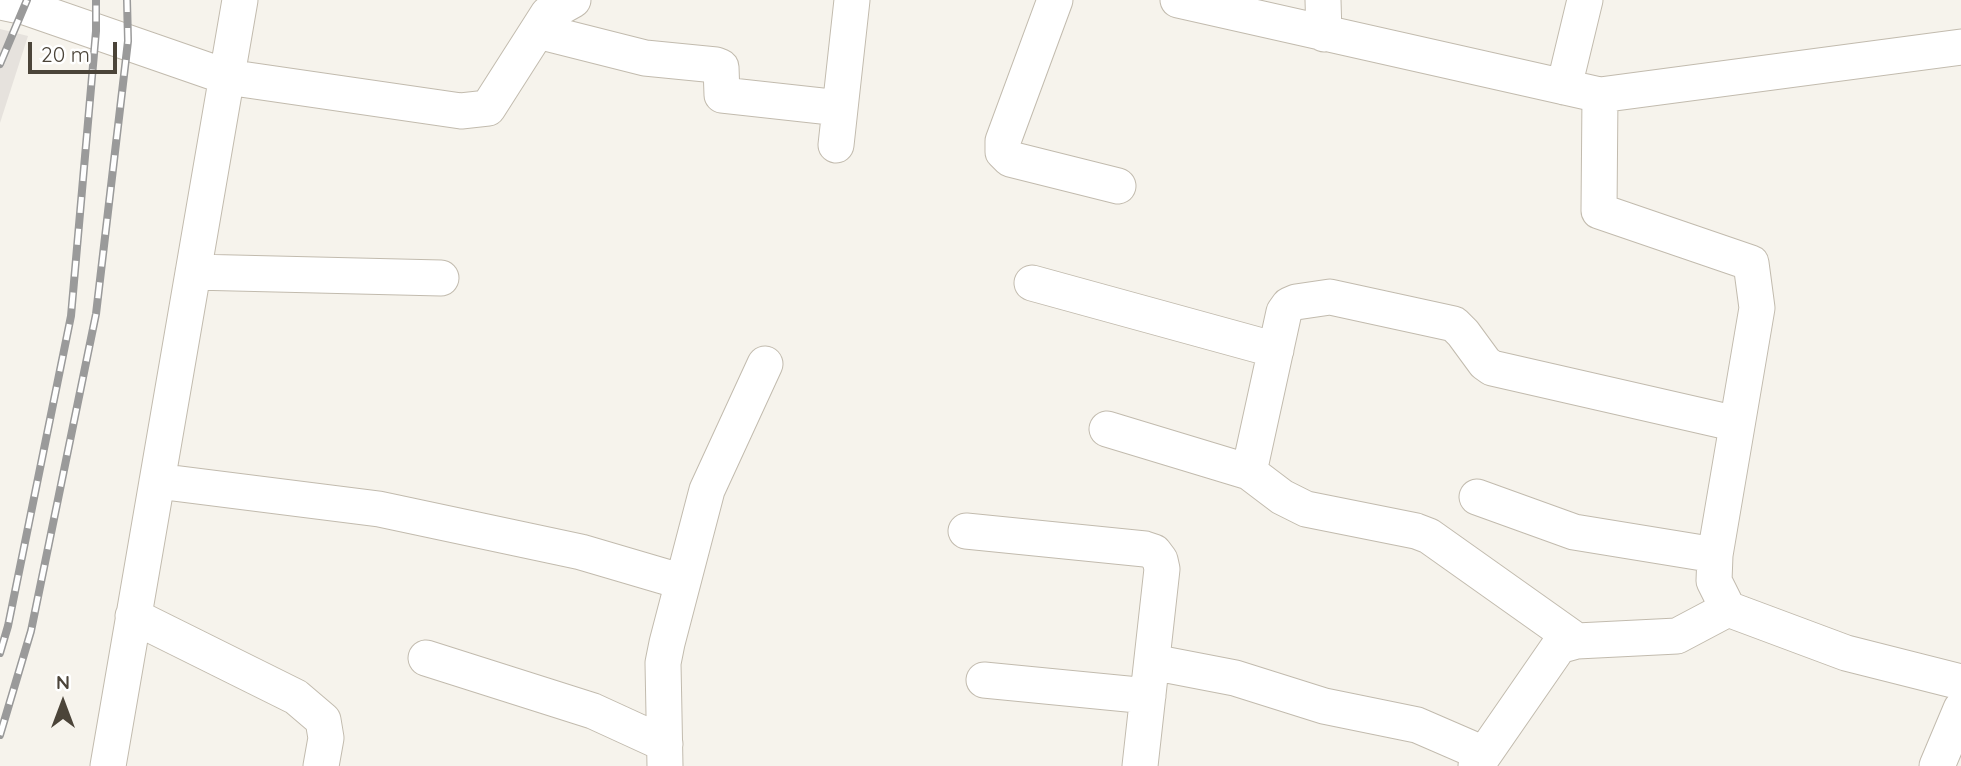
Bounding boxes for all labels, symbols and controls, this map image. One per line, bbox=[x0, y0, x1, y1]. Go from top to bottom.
scale bar bbox=[32, 28, 121, 72]
text: 20 m bbox=[41, 41, 90, 67]
north arrow bbox=[28, 668, 98, 738]
text: N bbox=[56, 670, 70, 694]

